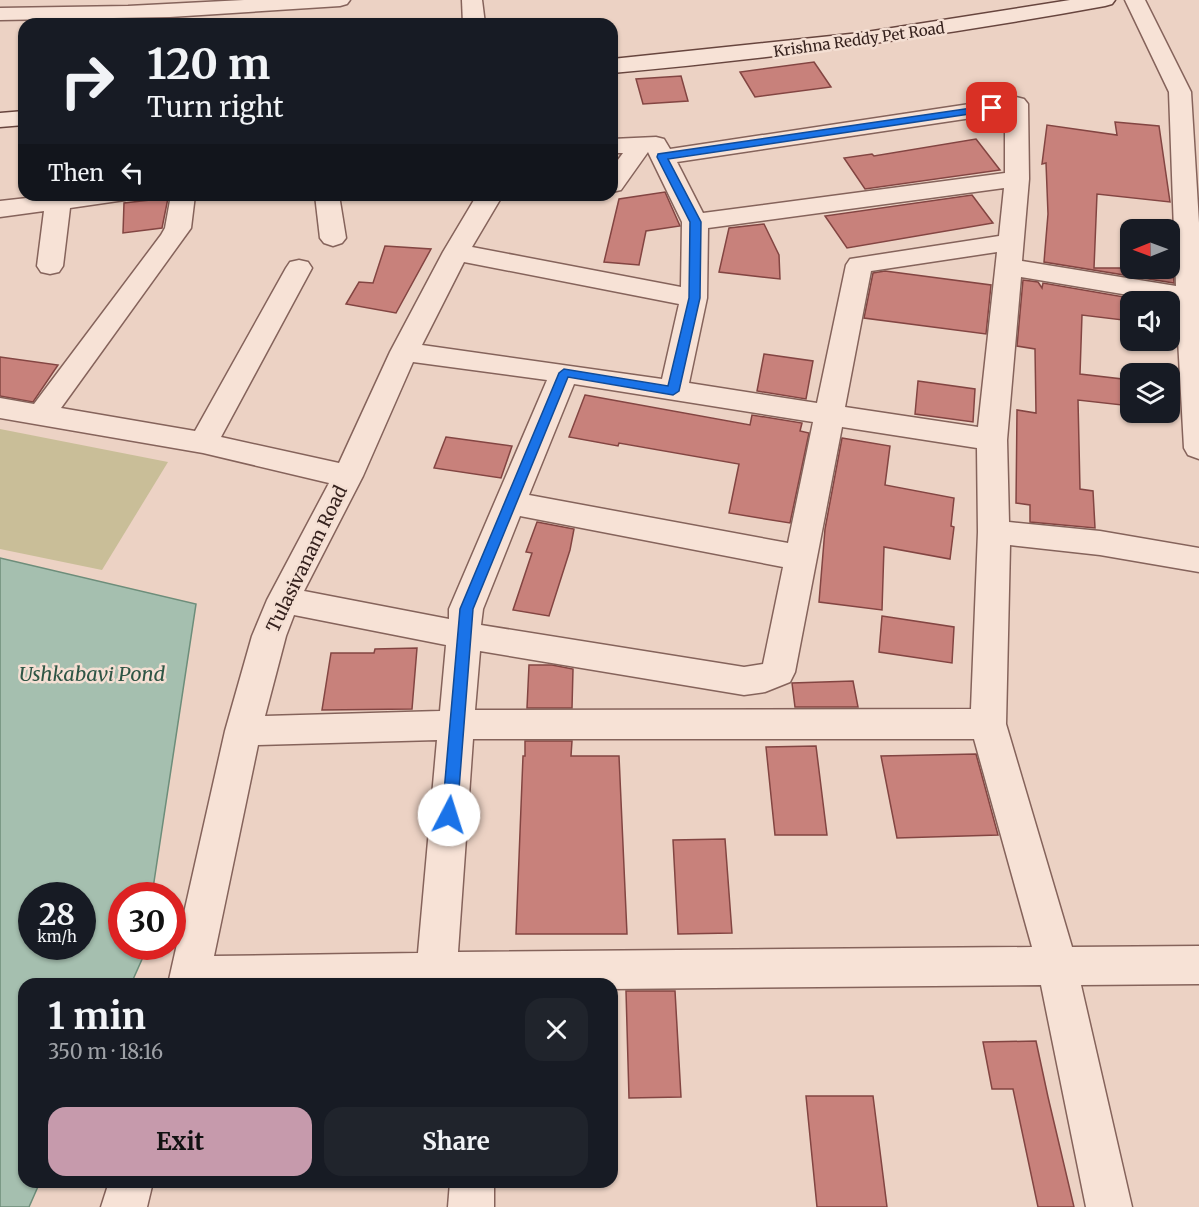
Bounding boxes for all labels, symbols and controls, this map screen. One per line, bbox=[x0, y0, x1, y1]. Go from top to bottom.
street label: Krishna Reddy Pet Road bbox=[772, 18, 946, 61]
text: 120 m bbox=[147, 38, 270, 90]
icon: right bbox=[48, 42, 126, 120]
pin bbox=[966, 82, 1017, 133]
text: Turn right bbox=[147, 90, 284, 124]
icon: arrive bbox=[975, 91, 1008, 124]
icon: left bbox=[116, 156, 149, 189]
text: Then bbox=[48, 159, 104, 187]
north arrow bbox=[1120, 219, 1180, 279]
map controls bbox=[1120, 219, 1180, 423]
button: sound bbox=[1120, 291, 1180, 351]
button: layers bbox=[1120, 363, 1180, 423]
street label: Tulasivanam Road bbox=[261, 482, 352, 636]
water label: Ushkabavi Pond bbox=[19, 661, 165, 686]
position arrow bbox=[417, 783, 481, 847]
speed limit sign: 30 bbox=[108, 882, 186, 960]
text: 28 bbox=[39, 895, 75, 933]
text: km/h bbox=[37, 927, 77, 946]
text: 1 min bbox=[48, 994, 146, 1039]
button: close bbox=[525, 998, 588, 1061]
text: 350 m · 18:16 bbox=[48, 1039, 163, 1064]
button: Exit bbox=[48, 1107, 312, 1176]
button: Share bbox=[324, 1107, 588, 1176]

